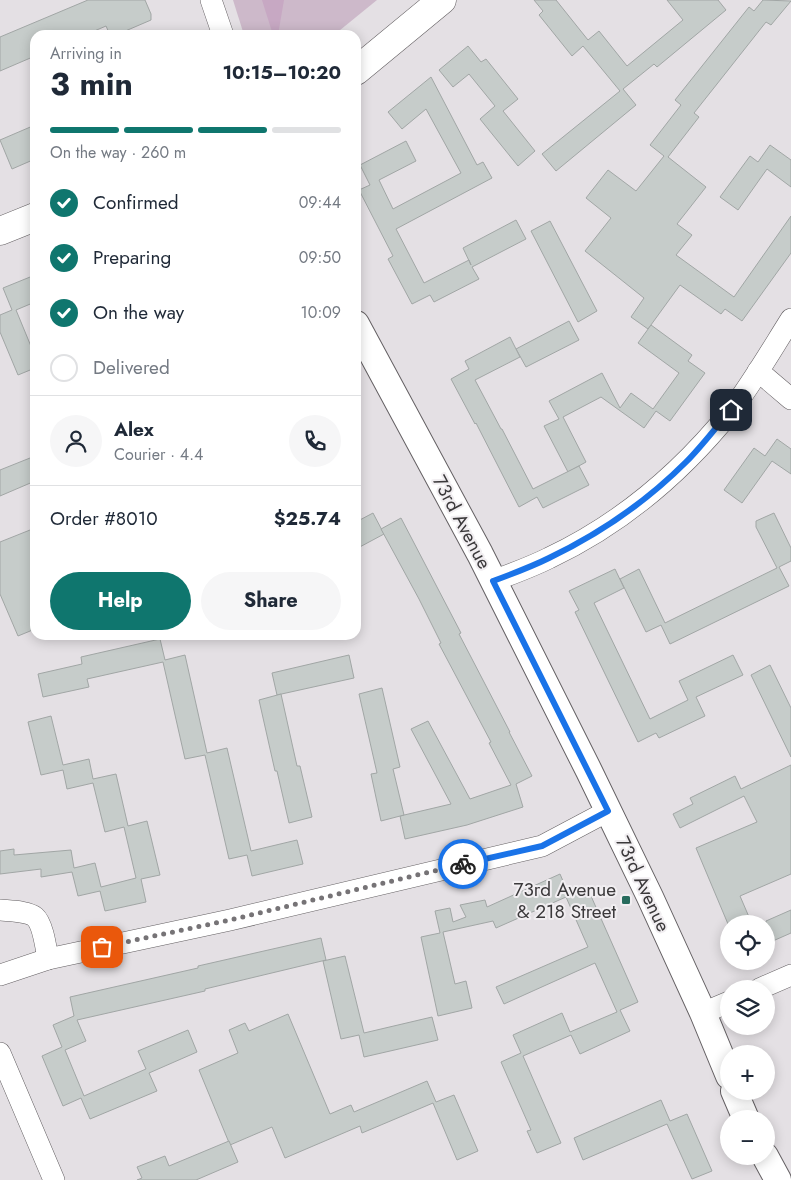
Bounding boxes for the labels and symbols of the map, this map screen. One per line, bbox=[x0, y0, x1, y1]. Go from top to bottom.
pin bbox=[710, 389, 752, 431]
street label: 73rd Avenue bbox=[426, 470, 498, 574]
street label: 73rd Avenue bbox=[609, 832, 677, 936]
courier bbox=[438, 839, 488, 889]
place label: 73rd Avenue & 218 Street bbox=[513, 876, 616, 925]
marker: 73rd Avenue & 218 Street bbox=[620, 894, 632, 906]
pin bbox=[81, 926, 123, 968]

